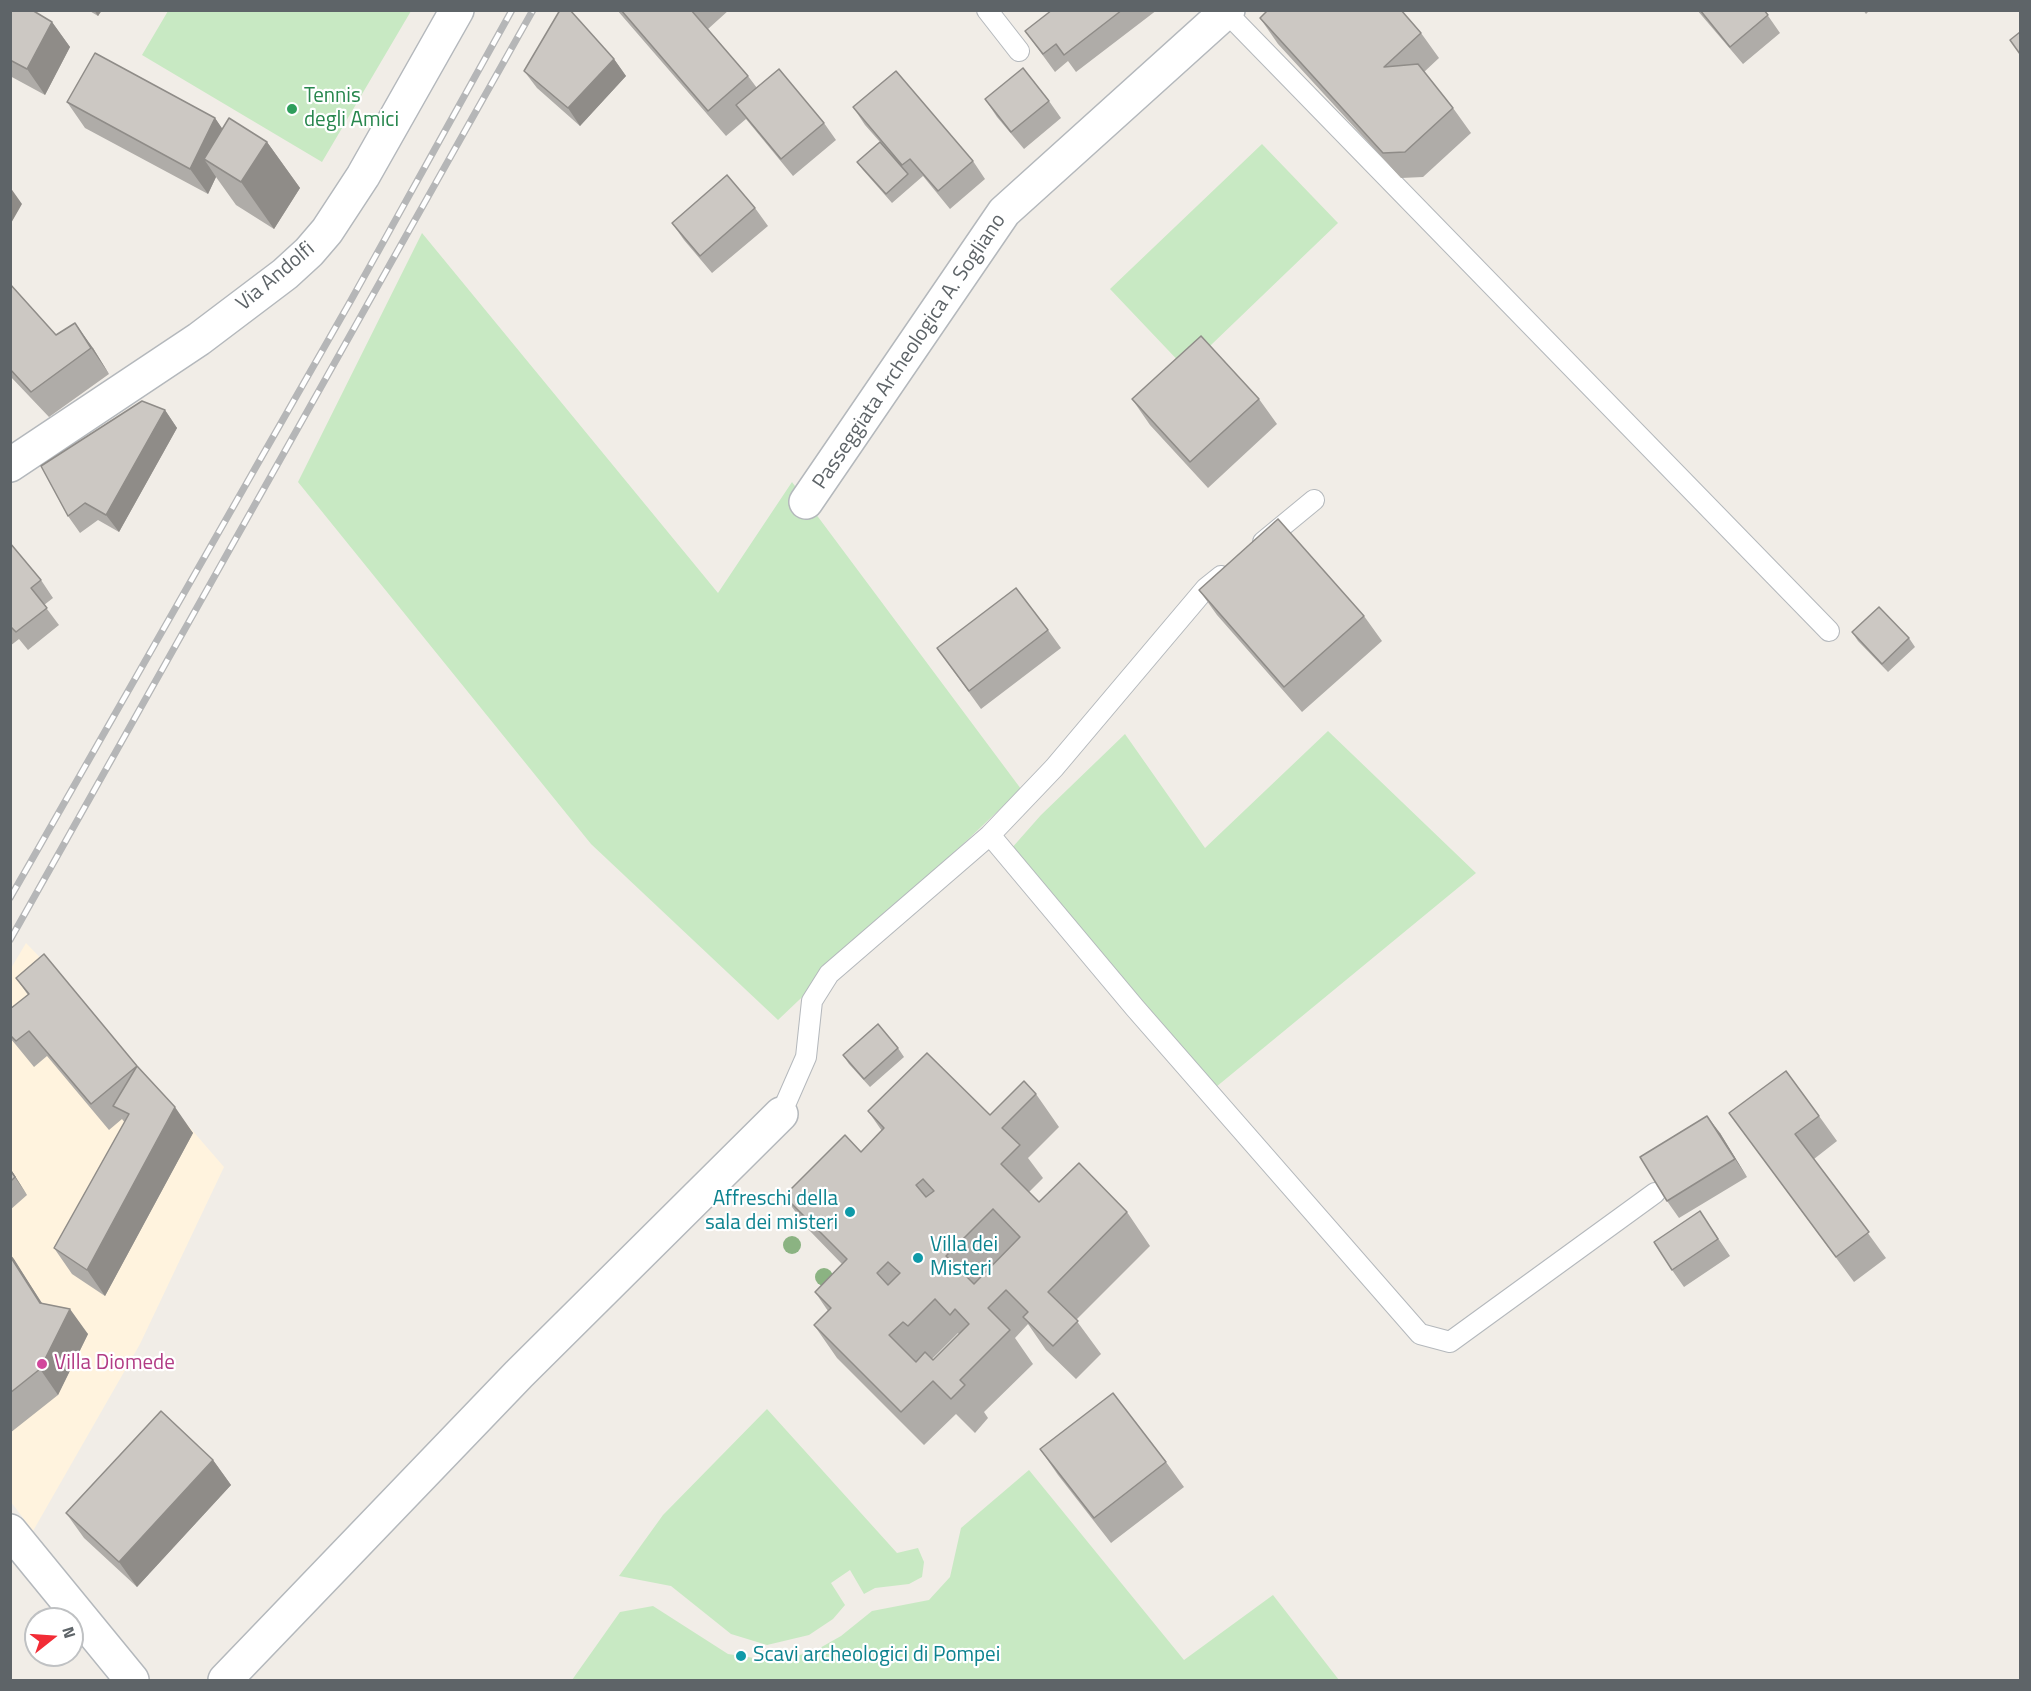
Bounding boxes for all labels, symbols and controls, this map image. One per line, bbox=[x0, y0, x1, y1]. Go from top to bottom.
place label: Tennis degli Amici bbox=[304, 84, 399, 134]
marker: Tennis degli Amici bbox=[285, 102, 299, 116]
street label: Passeggiata Archeologica A. Sogliano bbox=[808, 209, 1012, 495]
street label: Via Andolfi bbox=[232, 237, 320, 317]
place label: Affreschi della sala dei misteri bbox=[705, 1187, 838, 1237]
marker: Affreschi della sala dei misteri bbox=[843, 1205, 857, 1219]
place label: Villa dei Misteri bbox=[930, 1233, 998, 1283]
marker: Villa dei Misteri bbox=[911, 1251, 925, 1265]
place label: Villa Diomede bbox=[54, 1351, 175, 1377]
marker: Villa Diomede bbox=[35, 1357, 49, 1371]
north arrow bbox=[24, 1607, 84, 1667]
text: N bbox=[56, 1624, 82, 1641]
place label: Scavi archeologici di Pompei bbox=[753, 1643, 1000, 1669]
marker: Scavi archeologici di Pompei bbox=[734, 1649, 748, 1663]

